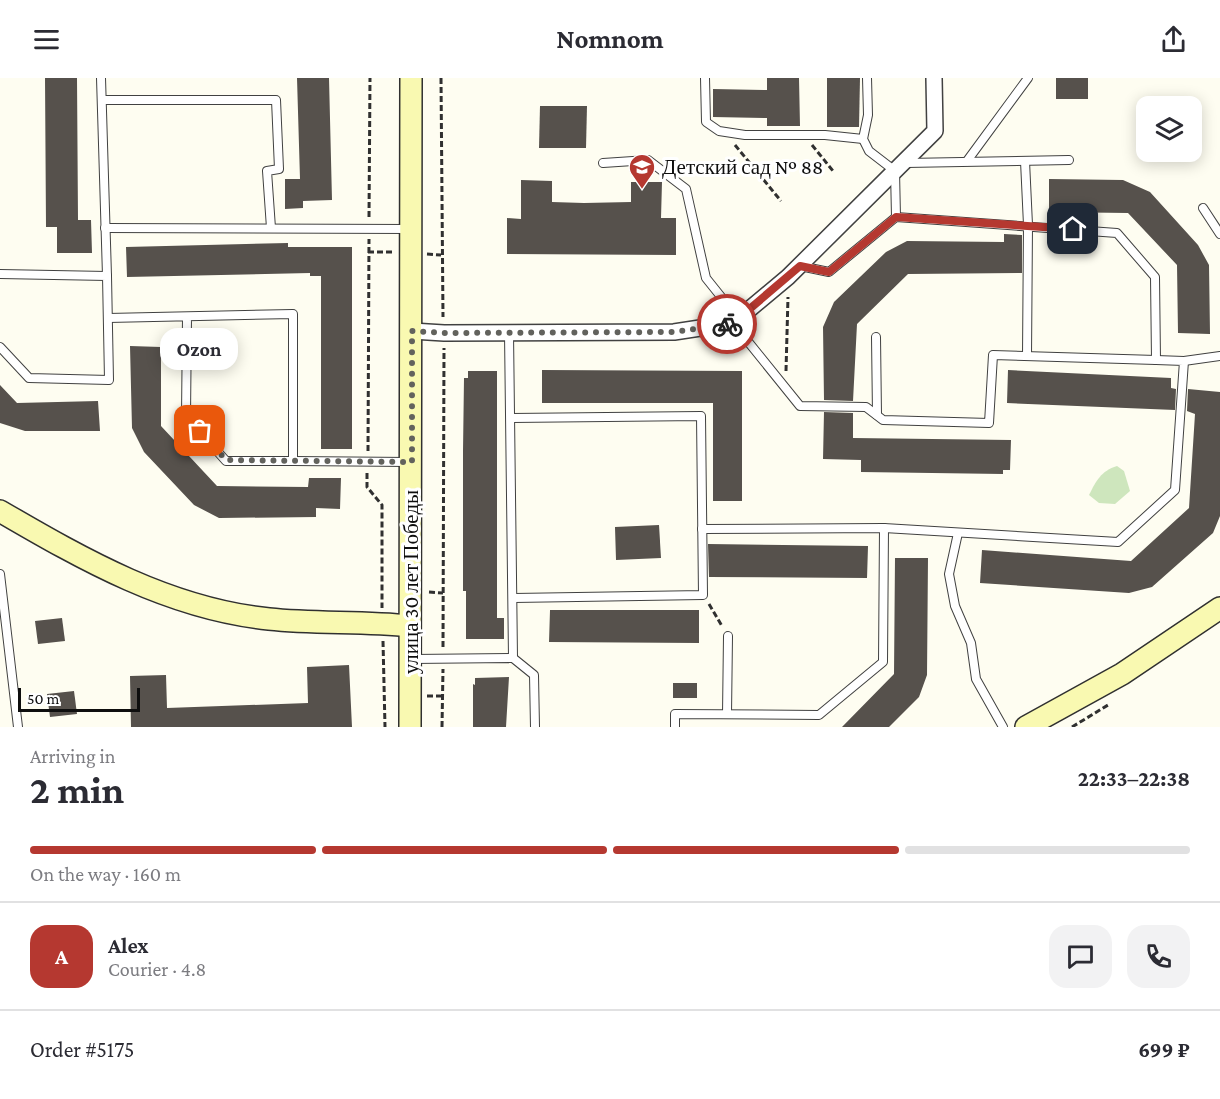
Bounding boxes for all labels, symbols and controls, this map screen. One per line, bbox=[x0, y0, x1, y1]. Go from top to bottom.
icon: menu bbox=[30, 23, 63, 56]
icon: share bbox=[1157, 23, 1190, 56]
text: Nomnom bbox=[556, 24, 664, 54]
map controls bbox=[1136, 96, 1202, 162]
button: layers bbox=[1136, 96, 1202, 162]
school or university icon: Детский сад № 88 bbox=[627, 152, 657, 190]
place label: Детский сад № 88 bbox=[662, 155, 823, 179]
pin bbox=[1047, 203, 1098, 254]
icon: home bbox=[1056, 212, 1089, 245]
courier bbox=[697, 294, 757, 354]
icon: bike bbox=[711, 308, 744, 341]
callout: Ozon bbox=[161, 329, 239, 371]
text: Ozon bbox=[177, 338, 221, 360]
pin bbox=[174, 405, 225, 456]
icon: bag bbox=[183, 414, 216, 447]
street label: улица 30 лет Победы bbox=[399, 490, 423, 674]
scale bar bbox=[18, 685, 140, 712]
text: 50 m bbox=[27, 690, 59, 707]
text: Arriving in bbox=[30, 745, 115, 767]
text: 22:33–22:38 bbox=[1078, 766, 1190, 791]
text: 2 min bbox=[30, 768, 124, 811]
text: On the way · 160 m bbox=[30, 863, 181, 885]
button: chat bbox=[1049, 925, 1112, 988]
button: phone bbox=[1127, 925, 1190, 988]
text: Alex bbox=[108, 933, 149, 958]
text: A bbox=[55, 944, 68, 969]
text: Courier · 4.8 bbox=[108, 958, 206, 980]
text: Order #5175 bbox=[30, 1037, 134, 1062]
text: 699 ₽ bbox=[1138, 1037, 1190, 1062]

